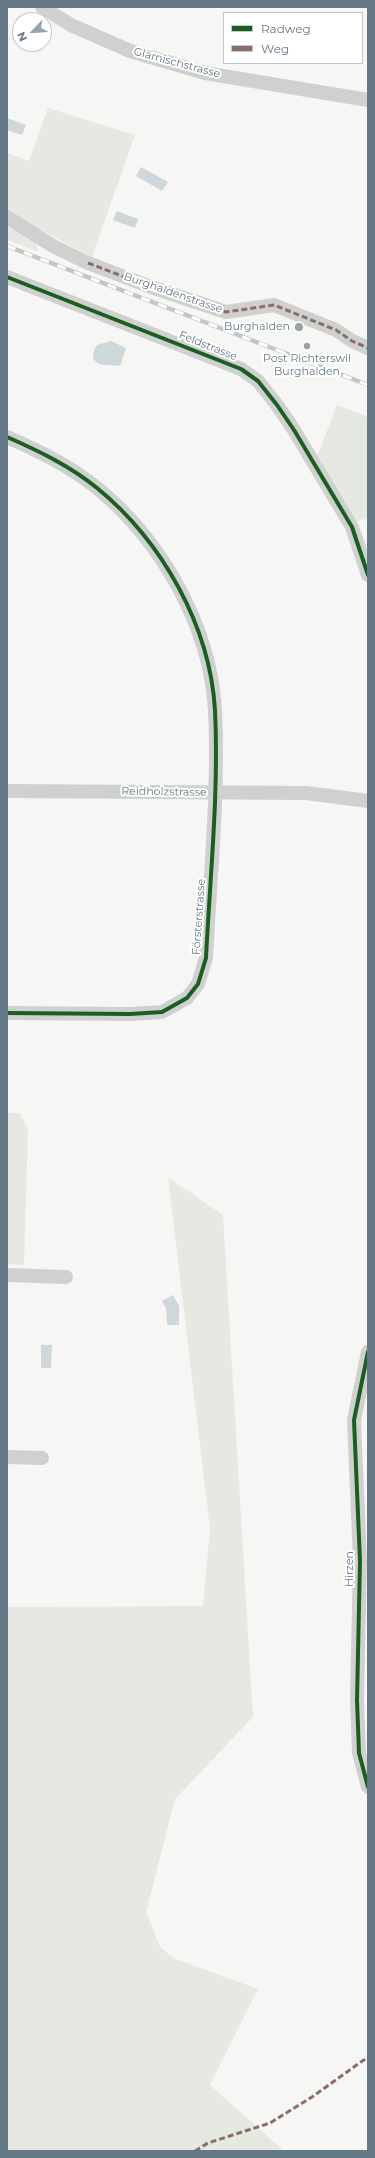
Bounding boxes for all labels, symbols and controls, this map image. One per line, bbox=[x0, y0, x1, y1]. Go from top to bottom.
north arrow bbox=[12, 12, 52, 52]
legend bbox=[223, 12, 363, 64]
text: Radweg bbox=[261, 21, 311, 36]
text: N bbox=[14, 30, 30, 44]
text: Weg bbox=[261, 41, 289, 56]
street label: Glärnischstrasse bbox=[132, 45, 222, 81]
street label: Burghaldenstrasse bbox=[122, 270, 224, 316]
place label: Burghalden bbox=[224, 320, 290, 334]
marker: Burghalden bbox=[293, 321, 305, 333]
street label: Feldstrasse bbox=[177, 328, 239, 364]
marker: Post Richterswil Burghalden bbox=[302, 341, 312, 351]
place label: Post Richterswil Burghalden bbox=[263, 352, 351, 378]
street label: Reidholzstrasse bbox=[121, 785, 207, 799]
street label: Försterstrasse bbox=[190, 878, 208, 956]
street label: Hirzen bbox=[343, 1551, 357, 1587]

